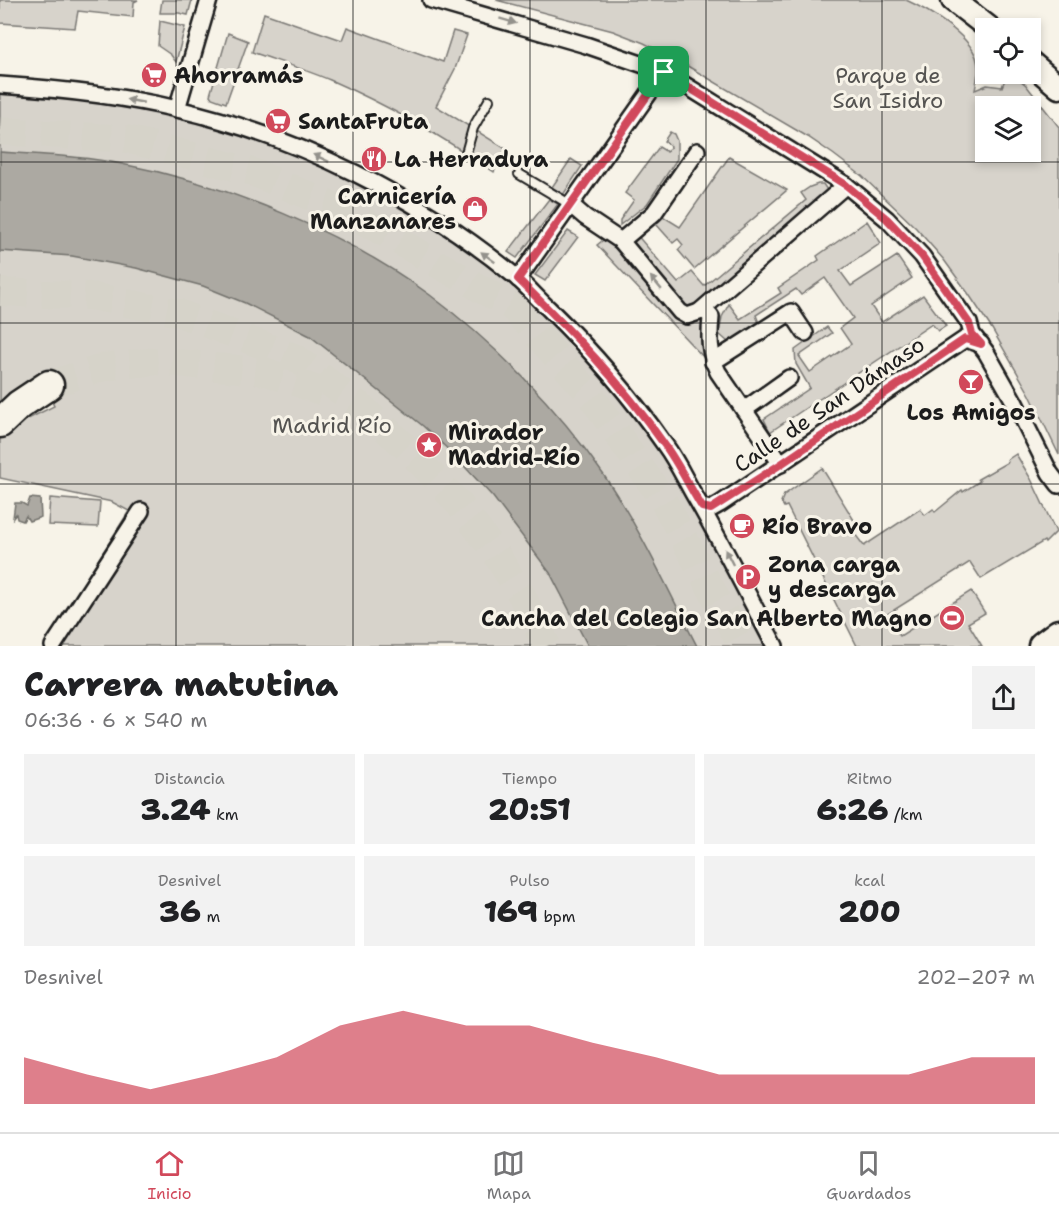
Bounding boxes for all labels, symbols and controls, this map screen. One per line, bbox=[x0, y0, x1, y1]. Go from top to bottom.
one-way arrow bbox=[499, 17, 517, 27]
map controls bbox=[975, 18, 1041, 162]
button: locate bbox=[975, 18, 1041, 84]
pin bbox=[638, 46, 689, 97]
icon: arrive bbox=[647, 55, 680, 88]
supermarket icon: Ahorramás bbox=[139, 60, 169, 90]
place label: Ahorramás bbox=[174, 61, 304, 90]
park label: Parque de San Isidro bbox=[833, 61, 943, 115]
one-way arrow bbox=[125, 96, 144, 105]
button: layers bbox=[975, 96, 1041, 162]
supermarket icon: SantaFruta bbox=[263, 106, 293, 136]
place label: SantaFruta bbox=[298, 107, 428, 136]
restaurant icon: La Herradura bbox=[359, 144, 389, 174]
place label: La Herradura bbox=[394, 145, 548, 174]
one-way arrow bbox=[311, 153, 329, 163]
place label: Carnicería Manzanares bbox=[310, 182, 456, 236]
shop icon: Carnicería Manzanares bbox=[460, 194, 490, 224]
one-way arrow bbox=[481, 251, 496, 263]
one-way arrow bbox=[650, 276, 663, 291]
street label: Calle de San Dámaso bbox=[728, 330, 930, 479]
bar icon: Los Amigos bbox=[956, 367, 986, 397]
place label: Los Amigos bbox=[906, 398, 1036, 427]
park label: Madrid Río bbox=[272, 411, 392, 440]
place label: Mirador Madrid-Río bbox=[448, 418, 580, 472]
place icon: Mirador Madrid-Río bbox=[414, 430, 444, 460]
cafe icon: Río Bravo bbox=[727, 511, 757, 541]
place label: Río Bravo bbox=[762, 512, 872, 541]
one-way arrow bbox=[724, 548, 733, 565]
place label: Zona carga y descarga bbox=[768, 550, 900, 604]
parking icon: Zona carga y descarga bbox=[733, 562, 763, 592]
sports icon: Cancha del Colegio San Alberto Magno bbox=[937, 603, 967, 633]
place label: Cancha del Colegio San Alberto Magno bbox=[481, 604, 932, 633]
text: Carrera matutina bbox=[24, 662, 338, 707]
button: share bbox=[972, 666, 1035, 729]
text: 06:36 · 6 × 540 m bbox=[24, 707, 207, 733]
text: Distancia bbox=[154, 768, 225, 789]
text: Tiempo bbox=[502, 768, 557, 789]
text: Ritmo bbox=[847, 768, 892, 789]
text: 3.24 bbox=[140, 789, 211, 830]
text: 20:51 bbox=[488, 789, 571, 830]
text: 6:26 bbox=[816, 789, 888, 830]
text: km bbox=[211, 804, 239, 825]
text: /km bbox=[888, 804, 923, 825]
text: Desnivel bbox=[158, 870, 221, 891]
text: Pulso bbox=[509, 870, 550, 891]
text: kcal bbox=[854, 870, 885, 891]
text: 36 bbox=[159, 891, 201, 932]
text: 169 bbox=[483, 891, 538, 932]
text: 200 bbox=[838, 891, 901, 932]
text: m bbox=[201, 906, 220, 927]
text: bpm bbox=[538, 906, 576, 927]
text: Desnivel bbox=[24, 964, 103, 990]
text: 202–207 m bbox=[917, 964, 1035, 990]
tab: Inicio bbox=[148, 1147, 192, 1204]
tab: Mapa bbox=[487, 1147, 531, 1204]
tab: Guardados bbox=[826, 1147, 911, 1204]

